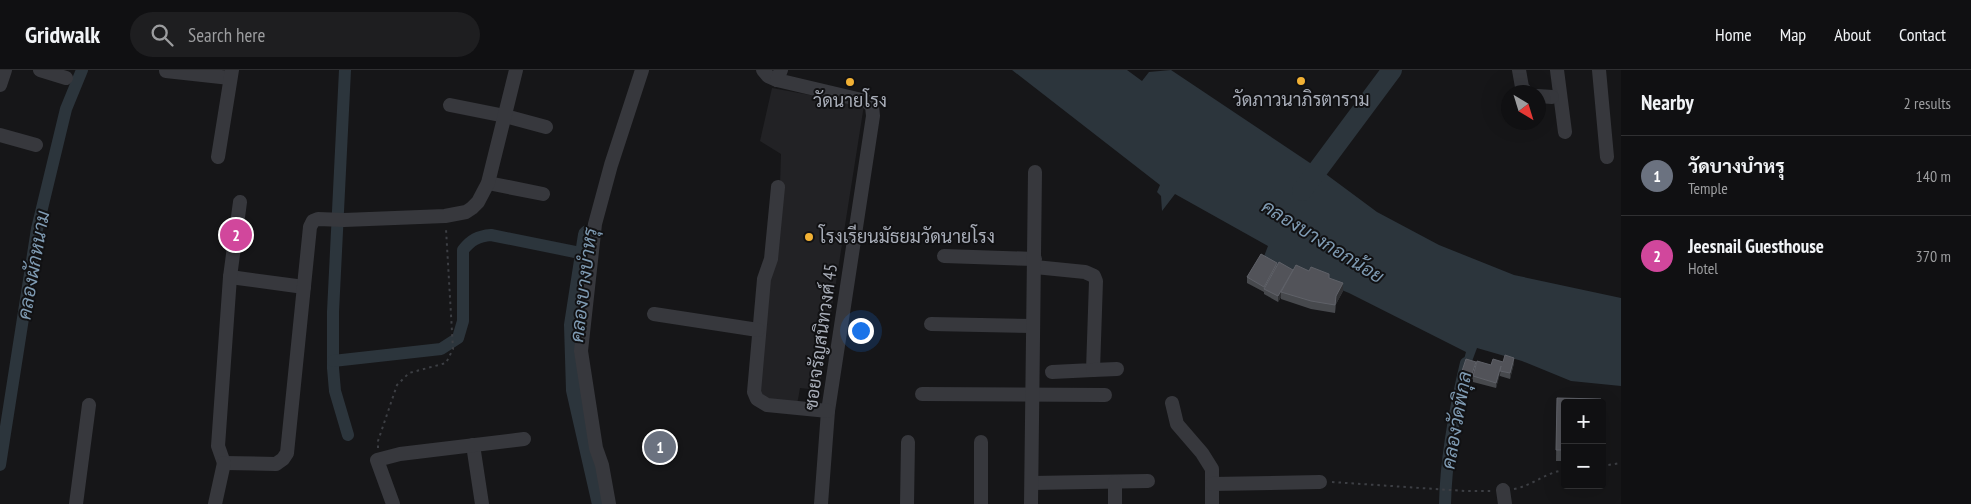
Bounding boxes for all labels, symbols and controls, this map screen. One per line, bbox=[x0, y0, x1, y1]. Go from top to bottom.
search box bbox=[130, 12, 480, 57]
text: Gridwalk bbox=[25, 19, 100, 50]
icon: search bbox=[148, 21, 176, 49]
text: Search here bbox=[188, 23, 265, 47]
text: Home bbox=[1715, 23, 1752, 46]
text: Map bbox=[1780, 23, 1806, 46]
text: About bbox=[1834, 23, 1871, 46]
text: Contact bbox=[1899, 23, 1946, 46]
marker: วัดภาวนาภิรตาราม bbox=[1295, 75, 1307, 87]
marker: วัดนายโรง bbox=[844, 76, 856, 88]
north arrow bbox=[1501, 85, 1546, 130]
place label: วัดนายโรง bbox=[813, 88, 887, 112]
place label: วัดภาวนาภิรตาราม bbox=[1232, 88, 1370, 111]
text: Nearby bbox=[1641, 89, 1694, 116]
text: 2 results bbox=[1904, 93, 1951, 113]
text: วัดบางบำหรุ bbox=[1688, 154, 1785, 178]
text: 1 bbox=[1653, 166, 1661, 186]
text: 140 m bbox=[1916, 166, 1951, 186]
text: Temple bbox=[1688, 178, 1728, 198]
water label: คลองบางกอกน้อย bbox=[1257, 194, 1389, 288]
water label: คลองผักหนาม bbox=[12, 208, 54, 321]
pin: 2 bbox=[220, 216, 252, 254]
place label: โรงเรียนมัธยมวัดนายโรง bbox=[818, 224, 995, 248]
water label: คลองบางบำหรุ bbox=[564, 226, 603, 344]
marker: โรงเรียนมัธยมวัดนายโรง bbox=[803, 231, 815, 243]
text: Jeesnail Guesthouse bbox=[1688, 234, 1824, 258]
text: 2 bbox=[1653, 246, 1661, 266]
text: 370 m bbox=[1916, 246, 1951, 266]
text: Hotel bbox=[1688, 258, 1718, 278]
street label: ซอยจรัญสนิทวงศ์ 45 bbox=[798, 262, 842, 412]
your location bbox=[848, 318, 874, 344]
water label: คลองวัดพิกุล bbox=[1436, 369, 1477, 471]
map controls bbox=[1561, 399, 1606, 489]
button: + bbox=[1561, 399, 1606, 444]
pin: 1 bbox=[644, 428, 676, 466]
button: − bbox=[1561, 444, 1606, 489]

